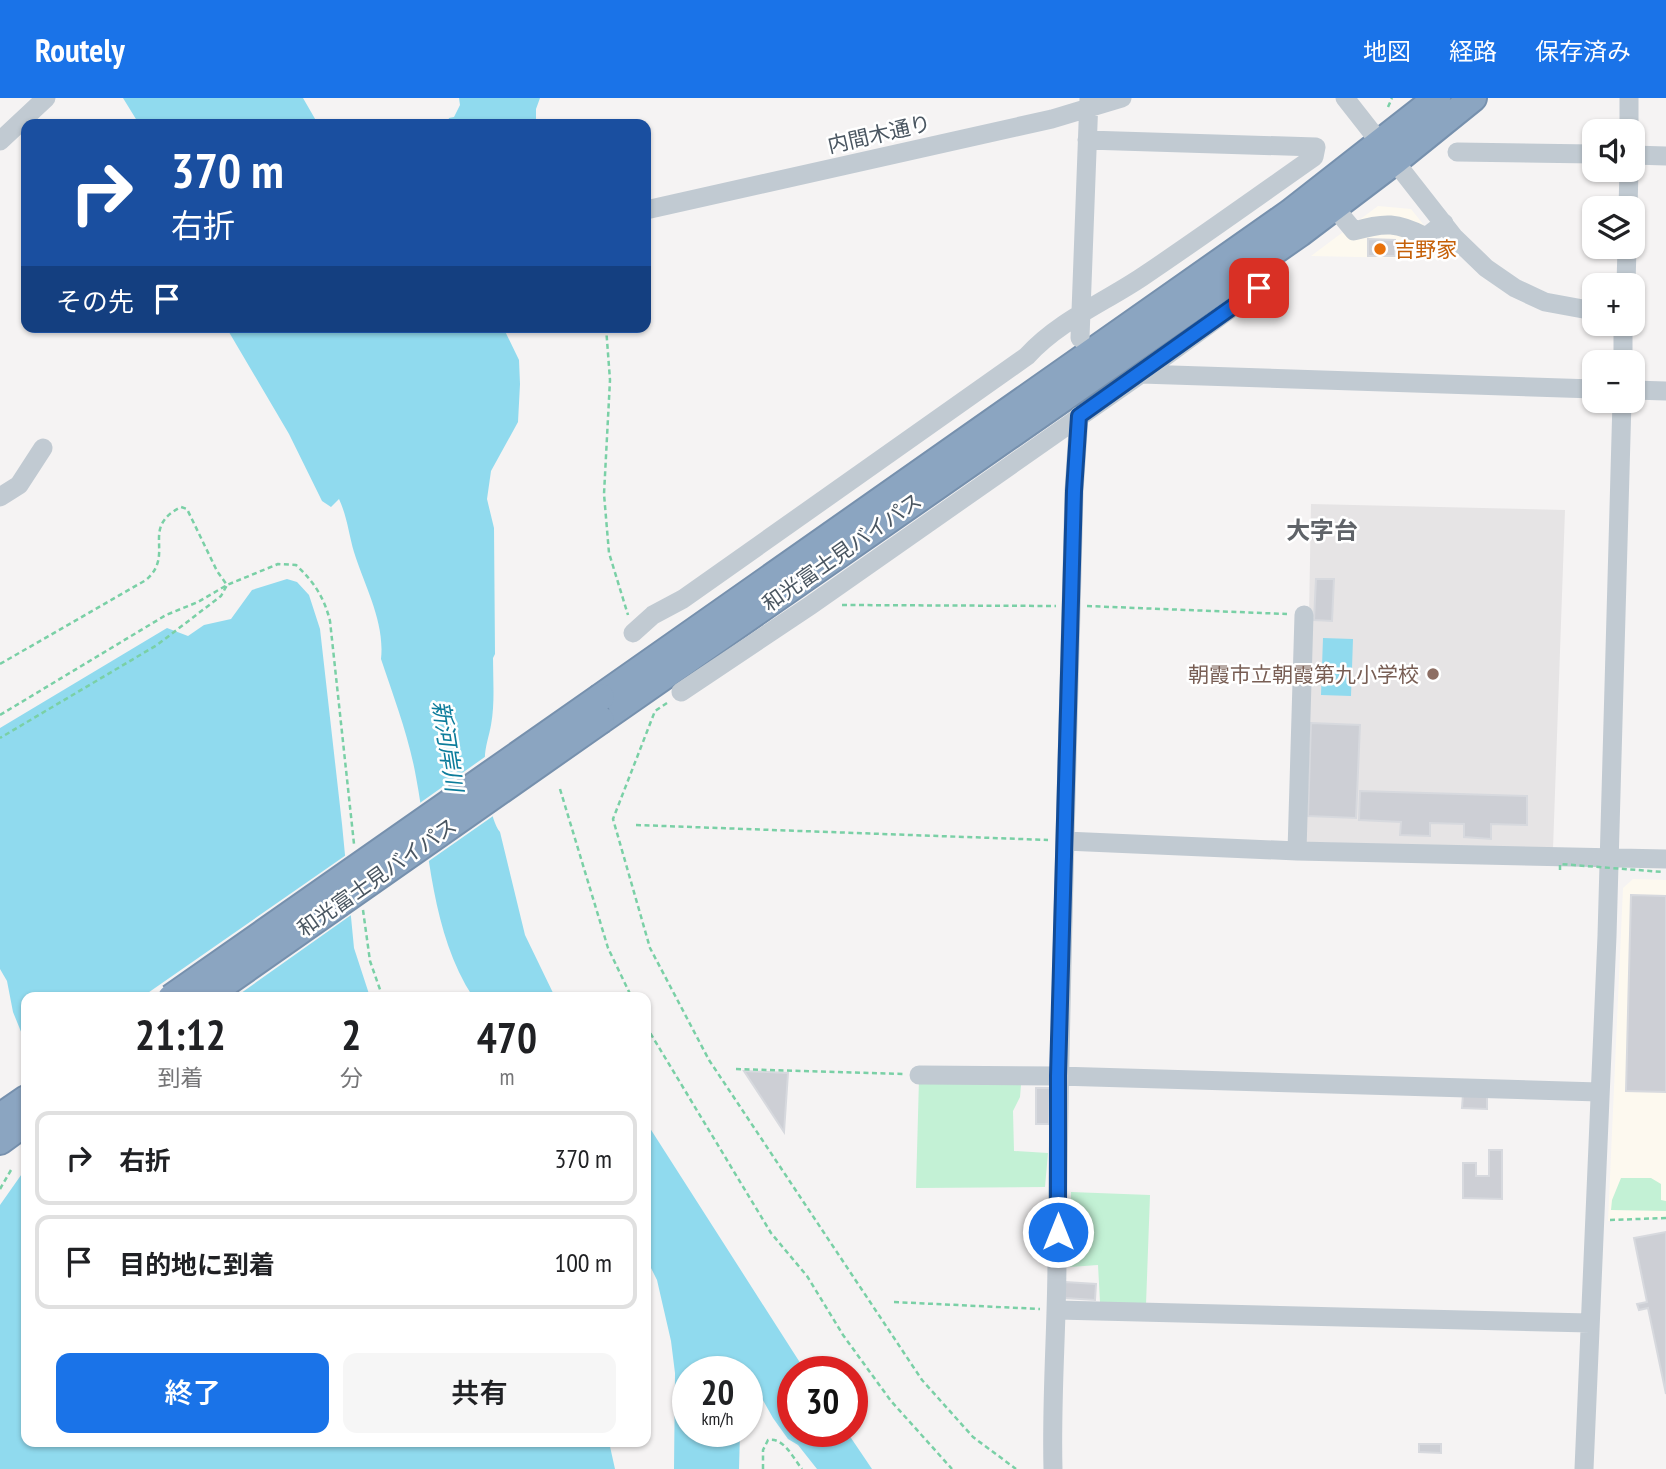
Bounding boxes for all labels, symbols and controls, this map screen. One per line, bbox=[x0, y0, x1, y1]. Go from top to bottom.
text: Routely bbox=[35, 28, 125, 71]
text: 地図 bbox=[1363, 36, 1411, 67]
text: 経路 bbox=[1449, 36, 1497, 67]
text: 保存済み bbox=[1535, 36, 1631, 67]
street label: 内間木通り bbox=[825, 109, 933, 159]
map controls bbox=[1582, 119, 1645, 413]
button: sound bbox=[1582, 119, 1645, 182]
text: 370 m bbox=[171, 138, 284, 202]
icon: right bbox=[56, 147, 147, 238]
button: layers bbox=[1582, 196, 1645, 259]
text: 右折 bbox=[171, 204, 235, 246]
place label: 吉野家 bbox=[1394, 236, 1457, 263]
marker: 吉野家 bbox=[1372, 241, 1388, 257]
pin bbox=[1229, 258, 1289, 318]
icon: arrive bbox=[1240, 269, 1278, 307]
button: + bbox=[1582, 273, 1645, 336]
icon: arrive bbox=[148, 280, 186, 318]
text: その先 bbox=[56, 285, 134, 318]
button: − bbox=[1582, 350, 1645, 413]
street label: 和光富士見バイパス bbox=[757, 487, 927, 617]
district label: 大字台 bbox=[1286, 515, 1358, 546]
place label: 朝霞市立朝霞第九小学校 bbox=[1188, 661, 1419, 688]
marker: 朝霞市立朝霞第九小学校 bbox=[1425, 666, 1441, 682]
water label: 新河岸川 bbox=[426, 698, 470, 797]
street label: 和光富士見バイパス bbox=[292, 812, 462, 942]
text: 21:12 bbox=[135, 1007, 226, 1062]
text: 2 bbox=[341, 1007, 361, 1062]
text: 470 bbox=[477, 1010, 537, 1065]
text: m bbox=[499, 1062, 514, 1091]
text: 到着 bbox=[157, 1063, 203, 1092]
text: 分 bbox=[340, 1063, 363, 1092]
icon: right bbox=[60, 1139, 98, 1177]
text: 370 m bbox=[554, 1142, 612, 1175]
text: 右折 bbox=[119, 1144, 171, 1177]
position arrow bbox=[1021, 1195, 1095, 1269]
icon: arrive bbox=[60, 1243, 98, 1281]
text: 100 m bbox=[554, 1246, 612, 1279]
text: 目的地に到着 bbox=[119, 1248, 275, 1281]
button: 終了 bbox=[56, 1353, 329, 1433]
button: 共有 bbox=[343, 1353, 616, 1433]
speed limit sign: 30 bbox=[777, 1356, 868, 1447]
text: 20 bbox=[701, 1369, 734, 1415]
text: km/h bbox=[702, 1407, 733, 1430]

